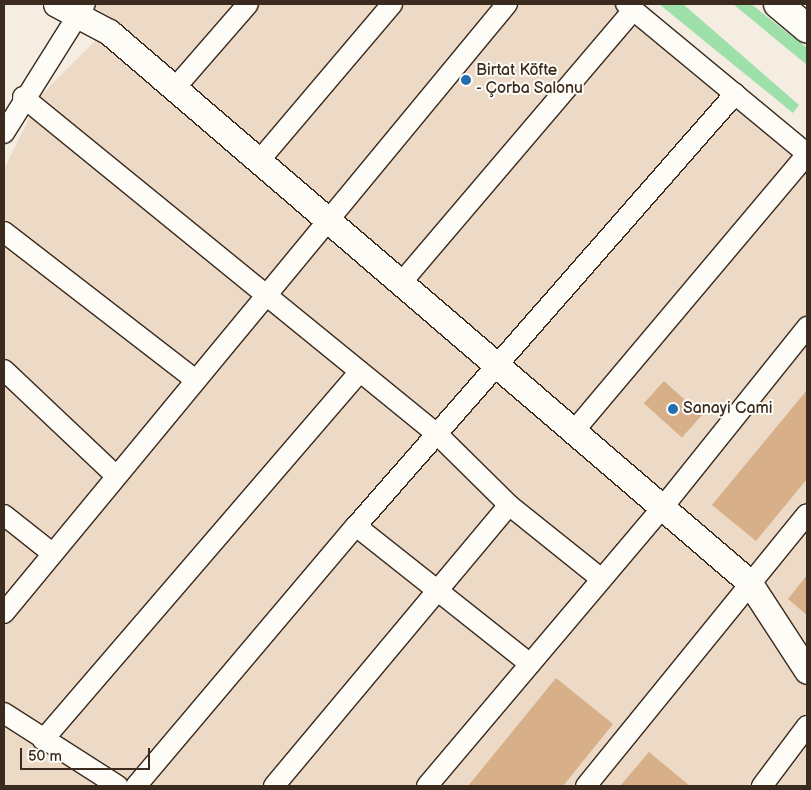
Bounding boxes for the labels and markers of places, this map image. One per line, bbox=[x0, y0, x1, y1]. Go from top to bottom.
place label: Birtat Köfte - Çorba Salonu bbox=[476, 61, 584, 99]
marker: Birtat Köfte - Çorba Salonu bbox=[460, 74, 472, 86]
place label: Sanayi Cami bbox=[683, 399, 773, 419]
marker: Sanayi Cami bbox=[667, 403, 679, 415]

